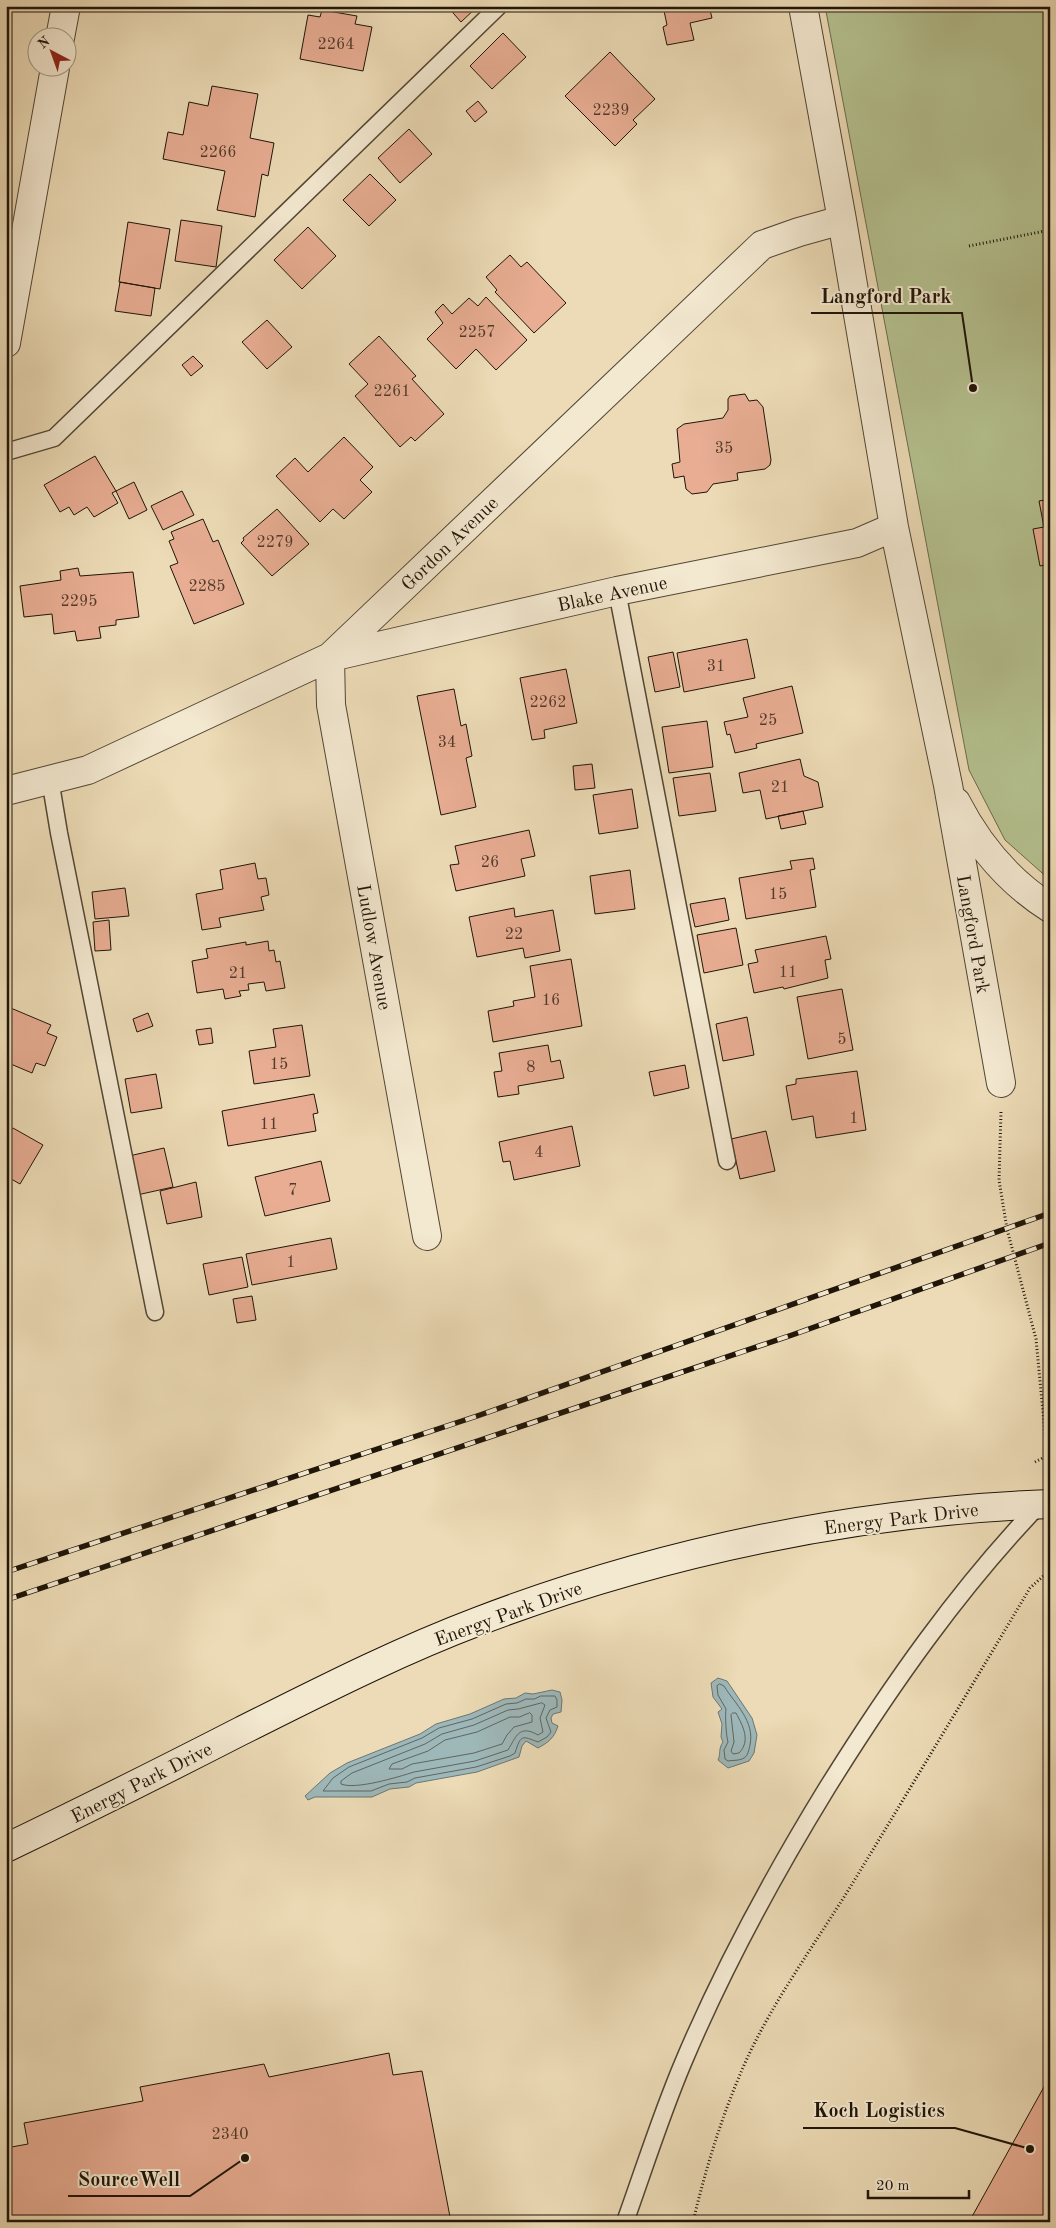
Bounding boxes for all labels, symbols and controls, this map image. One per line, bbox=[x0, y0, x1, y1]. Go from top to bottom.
north arrow bbox=[28, 28, 78, 78]
text: N bbox=[35, 34, 53, 52]
house number: 2264 bbox=[317, 37, 355, 53]
house number: 2239 bbox=[592, 103, 630, 119]
house number: 2266 bbox=[199, 145, 237, 161]
callout: Langford Park bbox=[811, 278, 962, 313]
text: Langford Park bbox=[820, 288, 952, 308]
house number: 2257 bbox=[458, 325, 496, 341]
house number: 2261 bbox=[373, 384, 411, 400]
house number: 35 bbox=[715, 441, 733, 457]
street label: Gordon Avenue bbox=[399, 494, 503, 595]
house number: 2279 bbox=[256, 535, 294, 551]
street label: Blake Avenue bbox=[556, 575, 669, 616]
house number: 2285 bbox=[188, 579, 226, 595]
house number: 2295 bbox=[60, 594, 98, 610]
house number: 31 bbox=[707, 659, 725, 675]
house number: 2262 bbox=[529, 695, 567, 711]
house number: 25 bbox=[759, 713, 777, 729]
house number: 34 bbox=[438, 735, 456, 751]
house number: 21 bbox=[771, 780, 789, 796]
house number: 26 bbox=[481, 855, 499, 871]
street label: Langford Park bbox=[952, 873, 991, 996]
street label: Ludlow Avenue bbox=[352, 883, 393, 1012]
house number: 15 bbox=[769, 887, 787, 903]
house number: 22 bbox=[505, 927, 523, 943]
house number: 11 bbox=[779, 965, 797, 981]
house number: 21 bbox=[229, 966, 247, 982]
house number: 16 bbox=[542, 993, 560, 1009]
house number: 5 bbox=[837, 1032, 847, 1048]
house number: 15 bbox=[270, 1057, 288, 1073]
house number: 8 bbox=[526, 1060, 536, 1076]
house number: 1 bbox=[849, 1111, 859, 1127]
house number: 11 bbox=[260, 1117, 278, 1133]
house number: 4 bbox=[534, 1145, 544, 1161]
house number: 7 bbox=[288, 1183, 298, 1199]
house number: 1 bbox=[286, 1255, 296, 1271]
street label: Energy Park Drive bbox=[823, 1502, 980, 1539]
street label: Energy Park Drive bbox=[432, 1580, 585, 1651]
street label: Energy Park Drive bbox=[68, 1740, 216, 1828]
callout: Koch Logistics bbox=[803, 2093, 955, 2128]
text: Koch Logistics bbox=[813, 2102, 945, 2122]
house number: 2340 bbox=[211, 2127, 249, 2143]
callout: SourceWell bbox=[68, 2161, 190, 2196]
scale bar bbox=[868, 2168, 970, 2200]
text: SourceWell bbox=[78, 2171, 180, 2191]
text: 20 m bbox=[876, 2179, 910, 2194]

